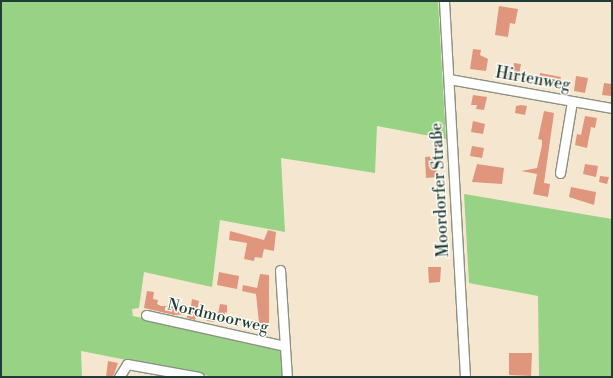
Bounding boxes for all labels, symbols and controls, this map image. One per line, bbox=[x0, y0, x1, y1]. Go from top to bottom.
street label: Hirtenweg bbox=[494, 63, 572, 95]
street label: Moordorfer Straße bbox=[427, 122, 453, 258]
street label: Nordmoorweg bbox=[165, 295, 271, 337]

